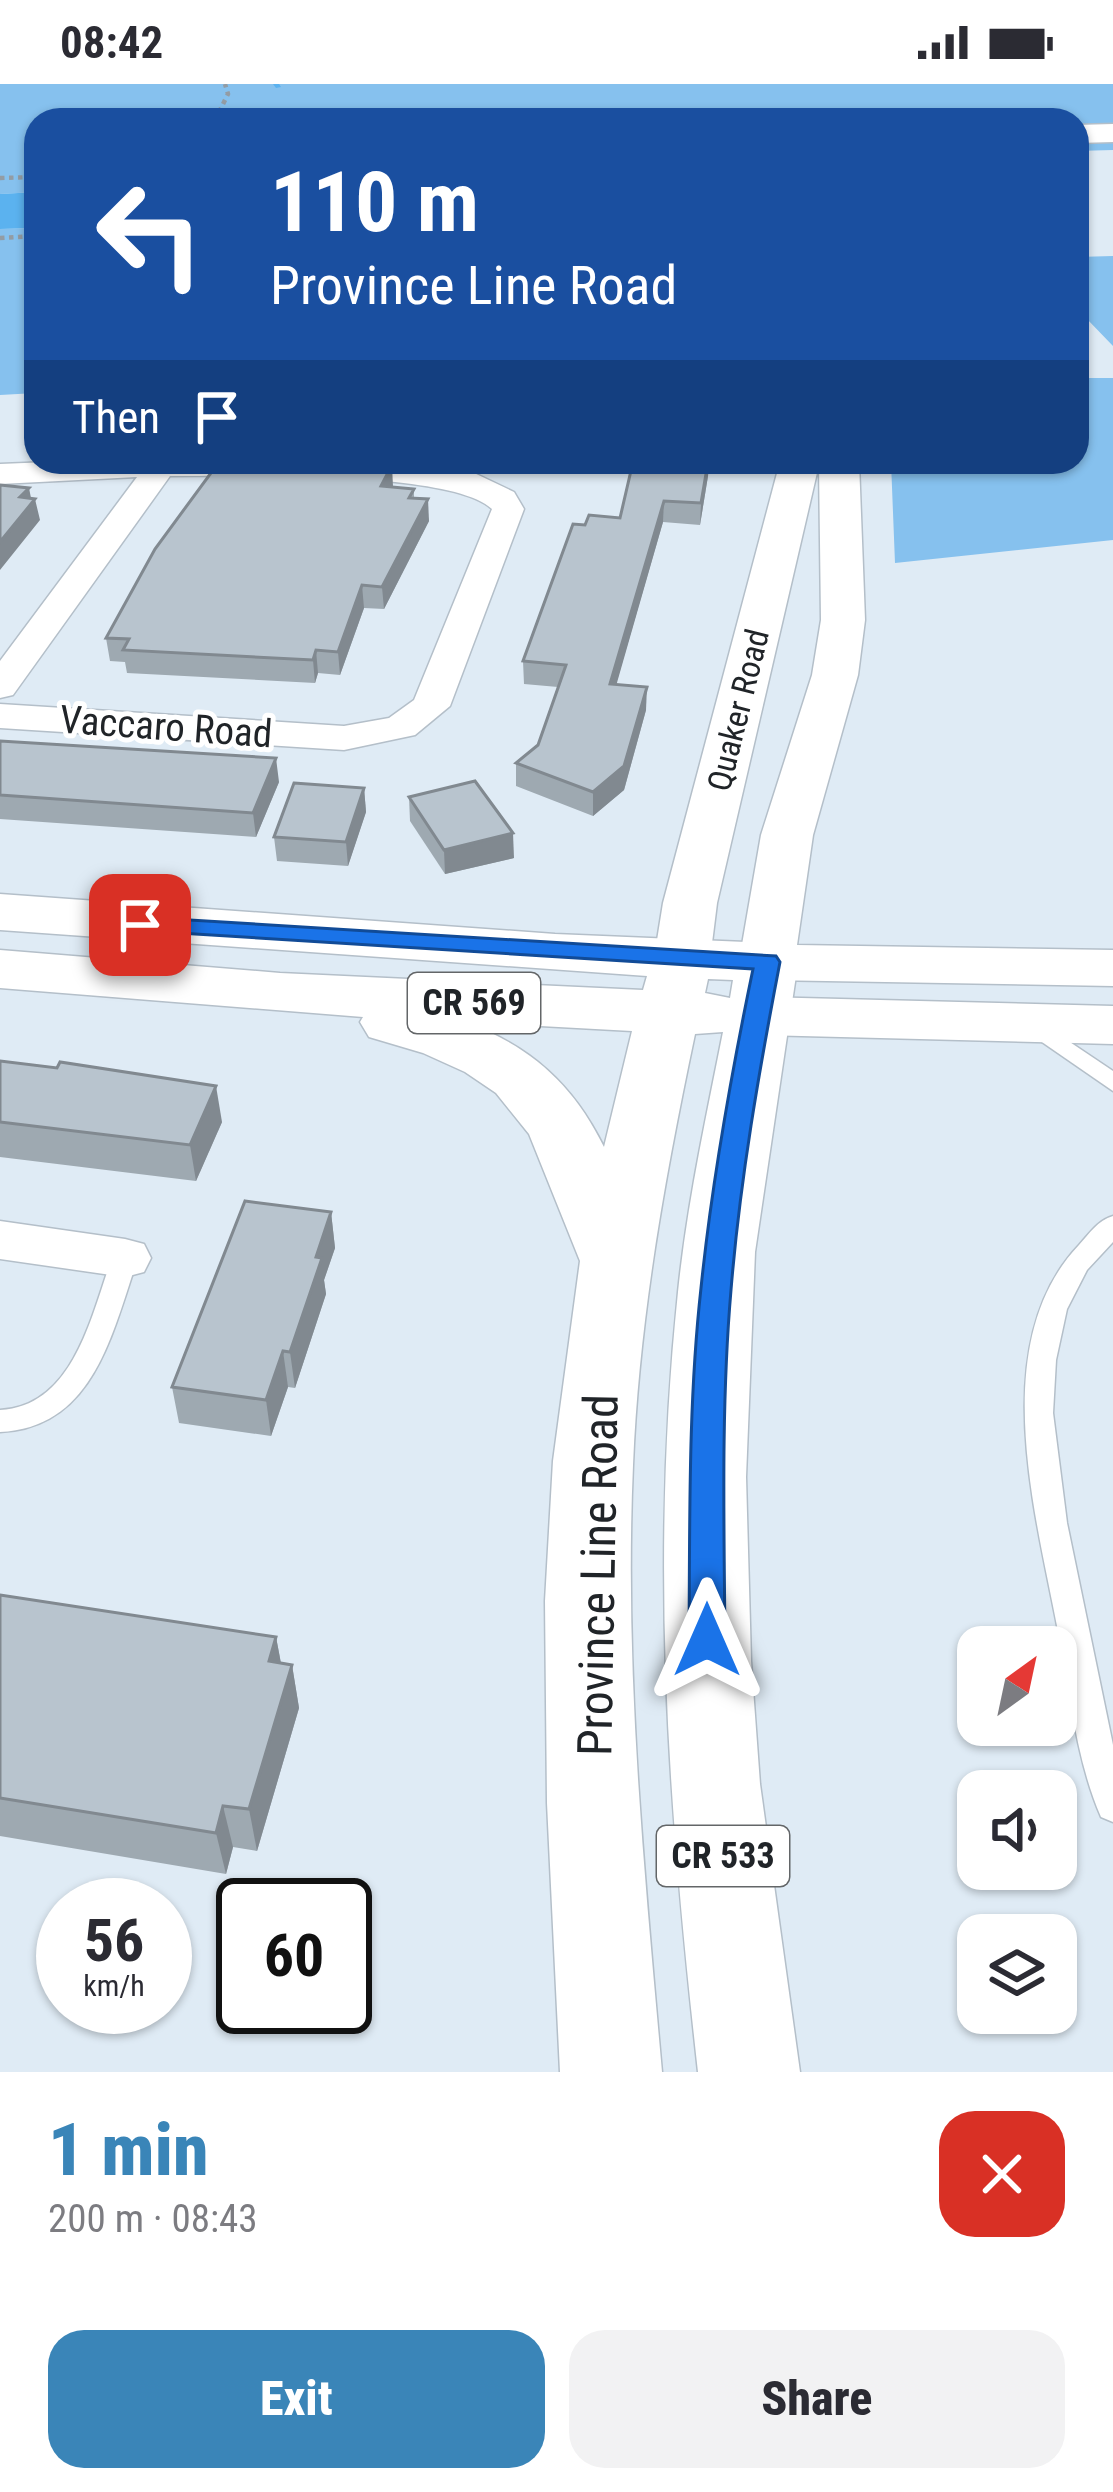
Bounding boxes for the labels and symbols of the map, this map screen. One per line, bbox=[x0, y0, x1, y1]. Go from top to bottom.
street label: Quaker Road bbox=[699, 625, 777, 795]
street label: Vaccaro Road bbox=[58, 697, 274, 757]
pin bbox=[89, 874, 191, 976]
road number: CR 569 bbox=[408, 973, 540, 1033]
street label: Province Line Road bbox=[566, 1394, 630, 1756]
position arrow bbox=[644, 1577, 770, 1703]
north arrow bbox=[957, 1626, 1077, 1746]
road number: CR 533 bbox=[657, 1826, 789, 1886]
speed limit sign: 60 bbox=[216, 1878, 372, 2034]

